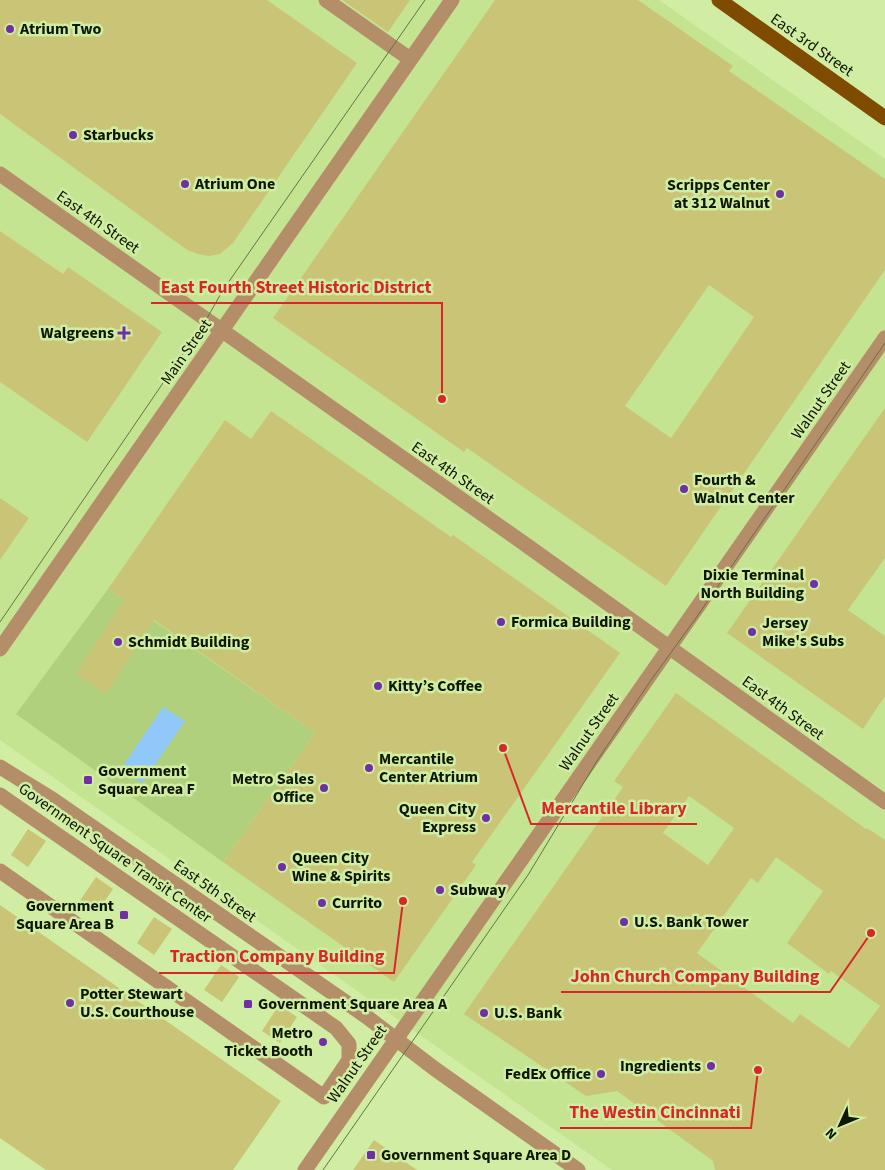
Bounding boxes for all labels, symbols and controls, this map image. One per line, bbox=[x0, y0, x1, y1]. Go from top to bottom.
street label: East 3rd Street bbox=[766, 8, 859, 82]
place label: Atrium Two bbox=[19, 18, 102, 40]
marker: Atrium Two bbox=[4, 23, 16, 35]
place label: Starbucks bbox=[83, 124, 154, 146]
marker: Starbucks bbox=[67, 129, 79, 141]
place label: Atrium One bbox=[194, 173, 275, 195]
place label: Scripps Center at 312 Walnut bbox=[667, 174, 771, 214]
marker: Atrium One bbox=[179, 178, 191, 190]
street label: East 4th Street bbox=[52, 185, 144, 259]
marker: Scripps Center at 312 Walnut bbox=[774, 188, 786, 200]
callout: East Fourth Street Historic District bbox=[151, 270, 442, 303]
text: East Fourth Street Historic District bbox=[161, 275, 431, 300]
street label: Main Street bbox=[155, 314, 217, 389]
place label: Walgreens bbox=[41, 322, 114, 344]
marker: Walgreens bbox=[118, 327, 130, 339]
street label: Walnut Street bbox=[786, 356, 856, 443]
street label: East 4th Street bbox=[407, 436, 499, 510]
place label: Fourth & Walnut Center bbox=[694, 469, 795, 509]
marker: Fourth & Walnut Center bbox=[678, 483, 690, 495]
place label: Dixie Terminal North Building bbox=[701, 564, 804, 604]
marker: Dixie Terminal North Building bbox=[808, 578, 820, 590]
place label: Formica Building bbox=[511, 611, 631, 633]
place label: Jersey Mike's Subs bbox=[762, 612, 844, 652]
marker: Formica Building bbox=[495, 616, 507, 628]
marker: Jersey Mike's Subs bbox=[746, 626, 758, 638]
place label: Schmidt Building bbox=[128, 631, 250, 653]
marker: Schmidt Building bbox=[112, 636, 124, 648]
street label: East 4th Street bbox=[737, 671, 829, 746]
place label: Kitty’s Coffee bbox=[388, 675, 482, 697]
marker: Kitty’s Coffee bbox=[372, 680, 384, 692]
street label: Walnut Street bbox=[554, 688, 624, 775]
place label: Mercantile Center Atrium bbox=[379, 748, 478, 788]
place label: Government Square Area F bbox=[98, 760, 195, 800]
marker: Mercantile Center Atrium bbox=[363, 762, 375, 774]
place label: Metro Sales Office bbox=[232, 768, 314, 808]
marker: Government Square Area F bbox=[82, 774, 94, 786]
street label: Government Square Transit Center bbox=[14, 778, 216, 929]
marker: Metro Sales Office bbox=[318, 782, 330, 794]
callout: Mercantile Library bbox=[531, 791, 697, 824]
text: Mercantile Library bbox=[541, 796, 687, 821]
place label: Queen City Express bbox=[399, 798, 477, 838]
marker: Queen City Express bbox=[480, 812, 492, 824]
place label: Queen City Wine & Spirits bbox=[292, 847, 390, 887]
street label: East 5th Street bbox=[169, 854, 261, 928]
marker: Queen City Wine & Spirits bbox=[276, 861, 288, 873]
place label: Subway bbox=[450, 879, 507, 901]
marker: Subway bbox=[434, 884, 446, 896]
place label: Currito bbox=[332, 892, 382, 914]
place label: Government Square Area B bbox=[16, 895, 114, 935]
marker: Currito bbox=[316, 897, 328, 909]
marker: Government Square Area B bbox=[118, 909, 130, 921]
place label: U.S. Bank Tower bbox=[634, 911, 749, 933]
marker: U.S. Bank Tower bbox=[618, 916, 630, 928]
callout: Traction Company Building bbox=[159, 940, 394, 973]
text: Traction Company Building bbox=[170, 944, 385, 969]
callout: John Church Company Building bbox=[561, 959, 830, 992]
text: John Church Company Building bbox=[571, 964, 820, 989]
place label: Potter Stewart U.S. Courthouse bbox=[80, 983, 194, 1023]
place label: Government Square Area A bbox=[258, 993, 448, 1015]
marker: Potter Stewart U.S. Courthouse bbox=[64, 997, 76, 1009]
marker: Government Square Area A bbox=[242, 998, 254, 1010]
place label: U.S. Bank bbox=[494, 1002, 562, 1024]
marker: U.S. Bank bbox=[478, 1007, 490, 1019]
street label: Walnut Street bbox=[322, 1020, 392, 1107]
place label: Metro Ticket Booth bbox=[224, 1022, 313, 1062]
marker: Metro Ticket Booth bbox=[317, 1036, 329, 1048]
place label: Ingredients bbox=[620, 1055, 701, 1077]
marker: Ingredients bbox=[705, 1060, 717, 1072]
place label: FedEx Office bbox=[505, 1063, 591, 1085]
marker: FedEx Office bbox=[595, 1068, 607, 1080]
callout: The Westin Cincinnati bbox=[560, 1095, 751, 1128]
text: The Westin Cincinnati bbox=[569, 1100, 741, 1125]
north arrow bbox=[815, 1100, 865, 1150]
text: N bbox=[821, 1123, 842, 1144]
place label: Government Square Area D bbox=[381, 1144, 571, 1166]
marker: Government Square Area D bbox=[365, 1149, 377, 1161]

